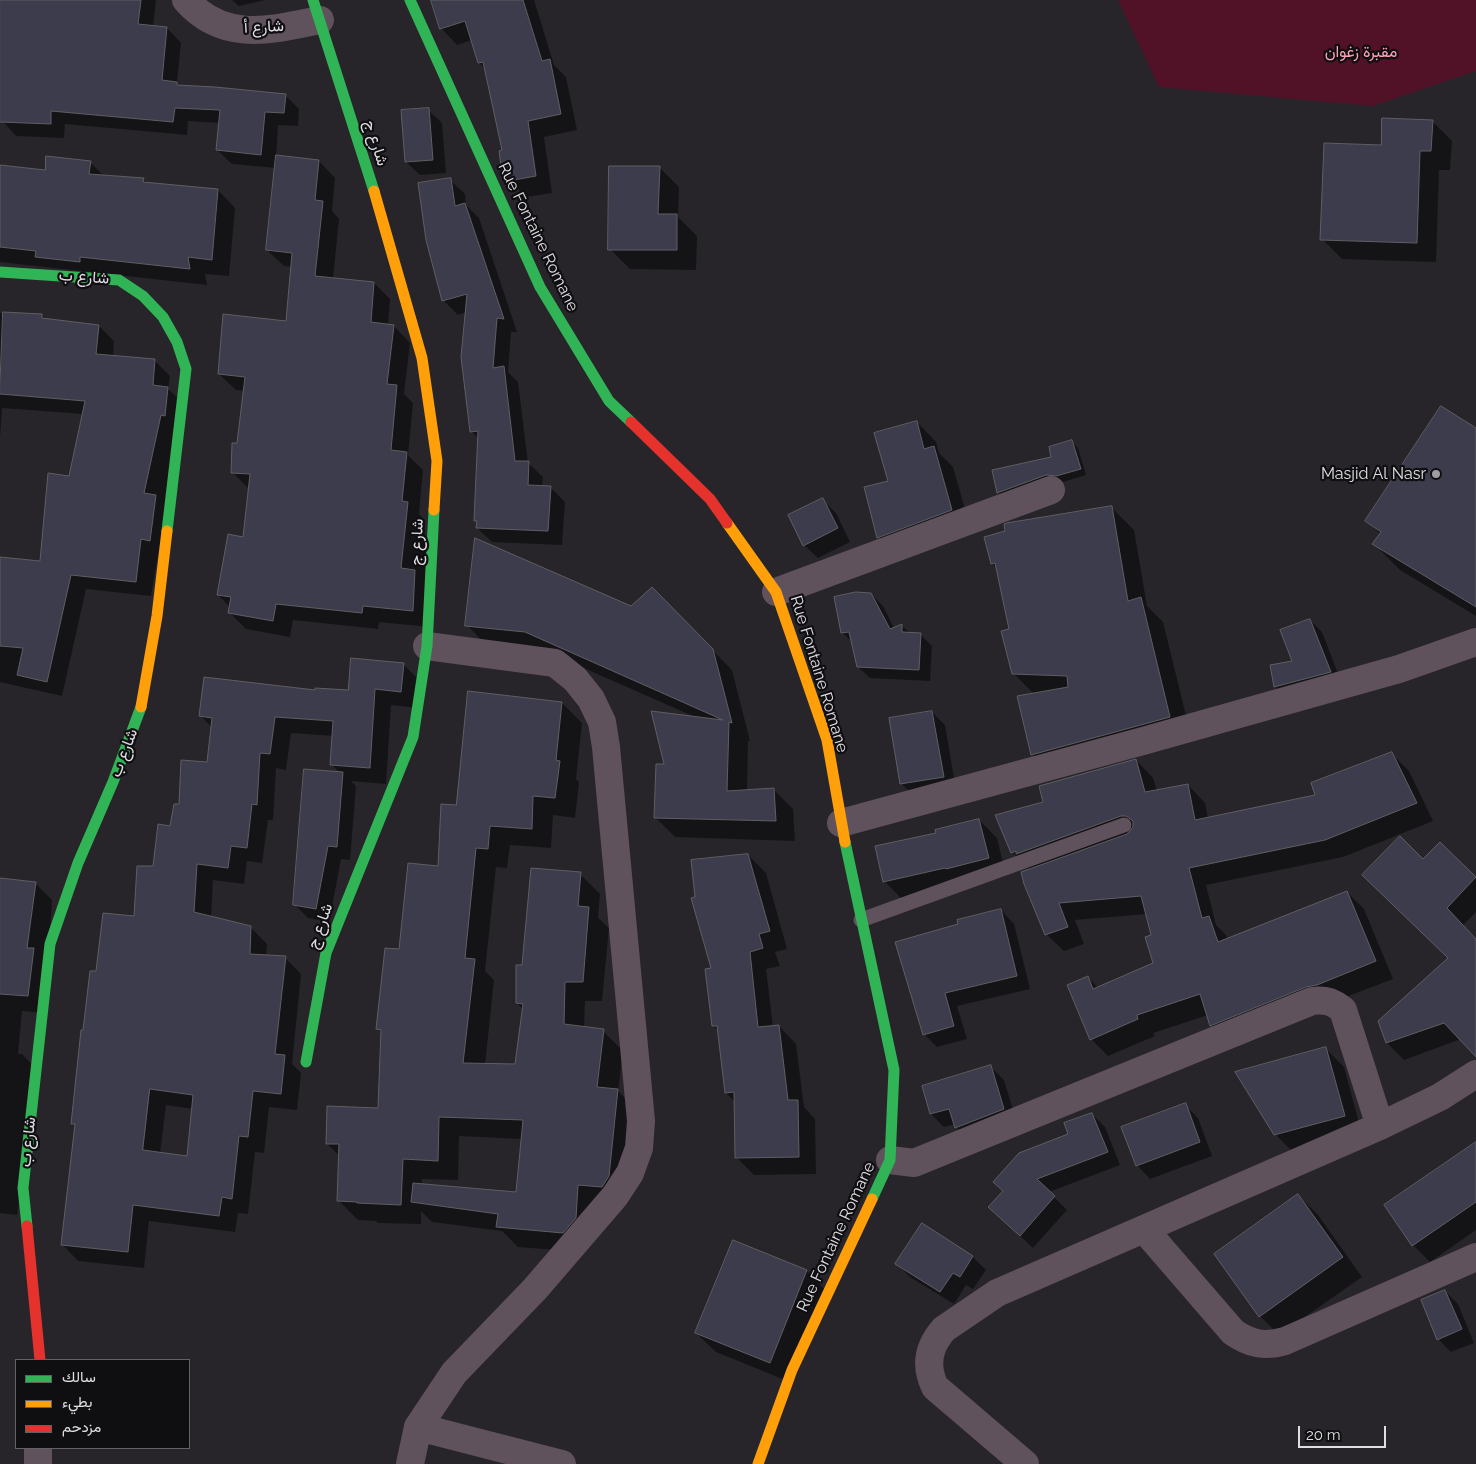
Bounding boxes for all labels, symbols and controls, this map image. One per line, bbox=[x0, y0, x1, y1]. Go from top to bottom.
street label: شارع أ bbox=[244, 16, 284, 38]
park label: مقبرة زغوان bbox=[1325, 42, 1397, 62]
street label: شارع ج bbox=[360, 118, 392, 168]
street label: Rue Fontaine Romane bbox=[494, 159, 582, 315]
street label: شارع ب bbox=[58, 266, 110, 288]
place label: Masjid Al Nasr bbox=[1321, 464, 1426, 484]
marker: Masjid Al Nasr bbox=[1430, 468, 1442, 480]
street label: شارع ج bbox=[406, 518, 428, 566]
street label: Rue Fontaine Romane bbox=[786, 593, 852, 755]
street label: شارع ب bbox=[106, 726, 142, 780]
street label: شارع ج bbox=[303, 901, 337, 951]
street label: شارع ب bbox=[16, 1116, 40, 1168]
street label: Rue Fontaine Romane bbox=[793, 1159, 879, 1315]
legend bbox=[15, 1359, 190, 1449]
text: سالك bbox=[62, 1368, 96, 1386]
text: بطيء bbox=[62, 1393, 92, 1411]
scale bar bbox=[1301, 1416, 1388, 1448]
text: مزدحم bbox=[62, 1418, 101, 1436]
text: 20 m bbox=[1306, 1426, 1341, 1444]

